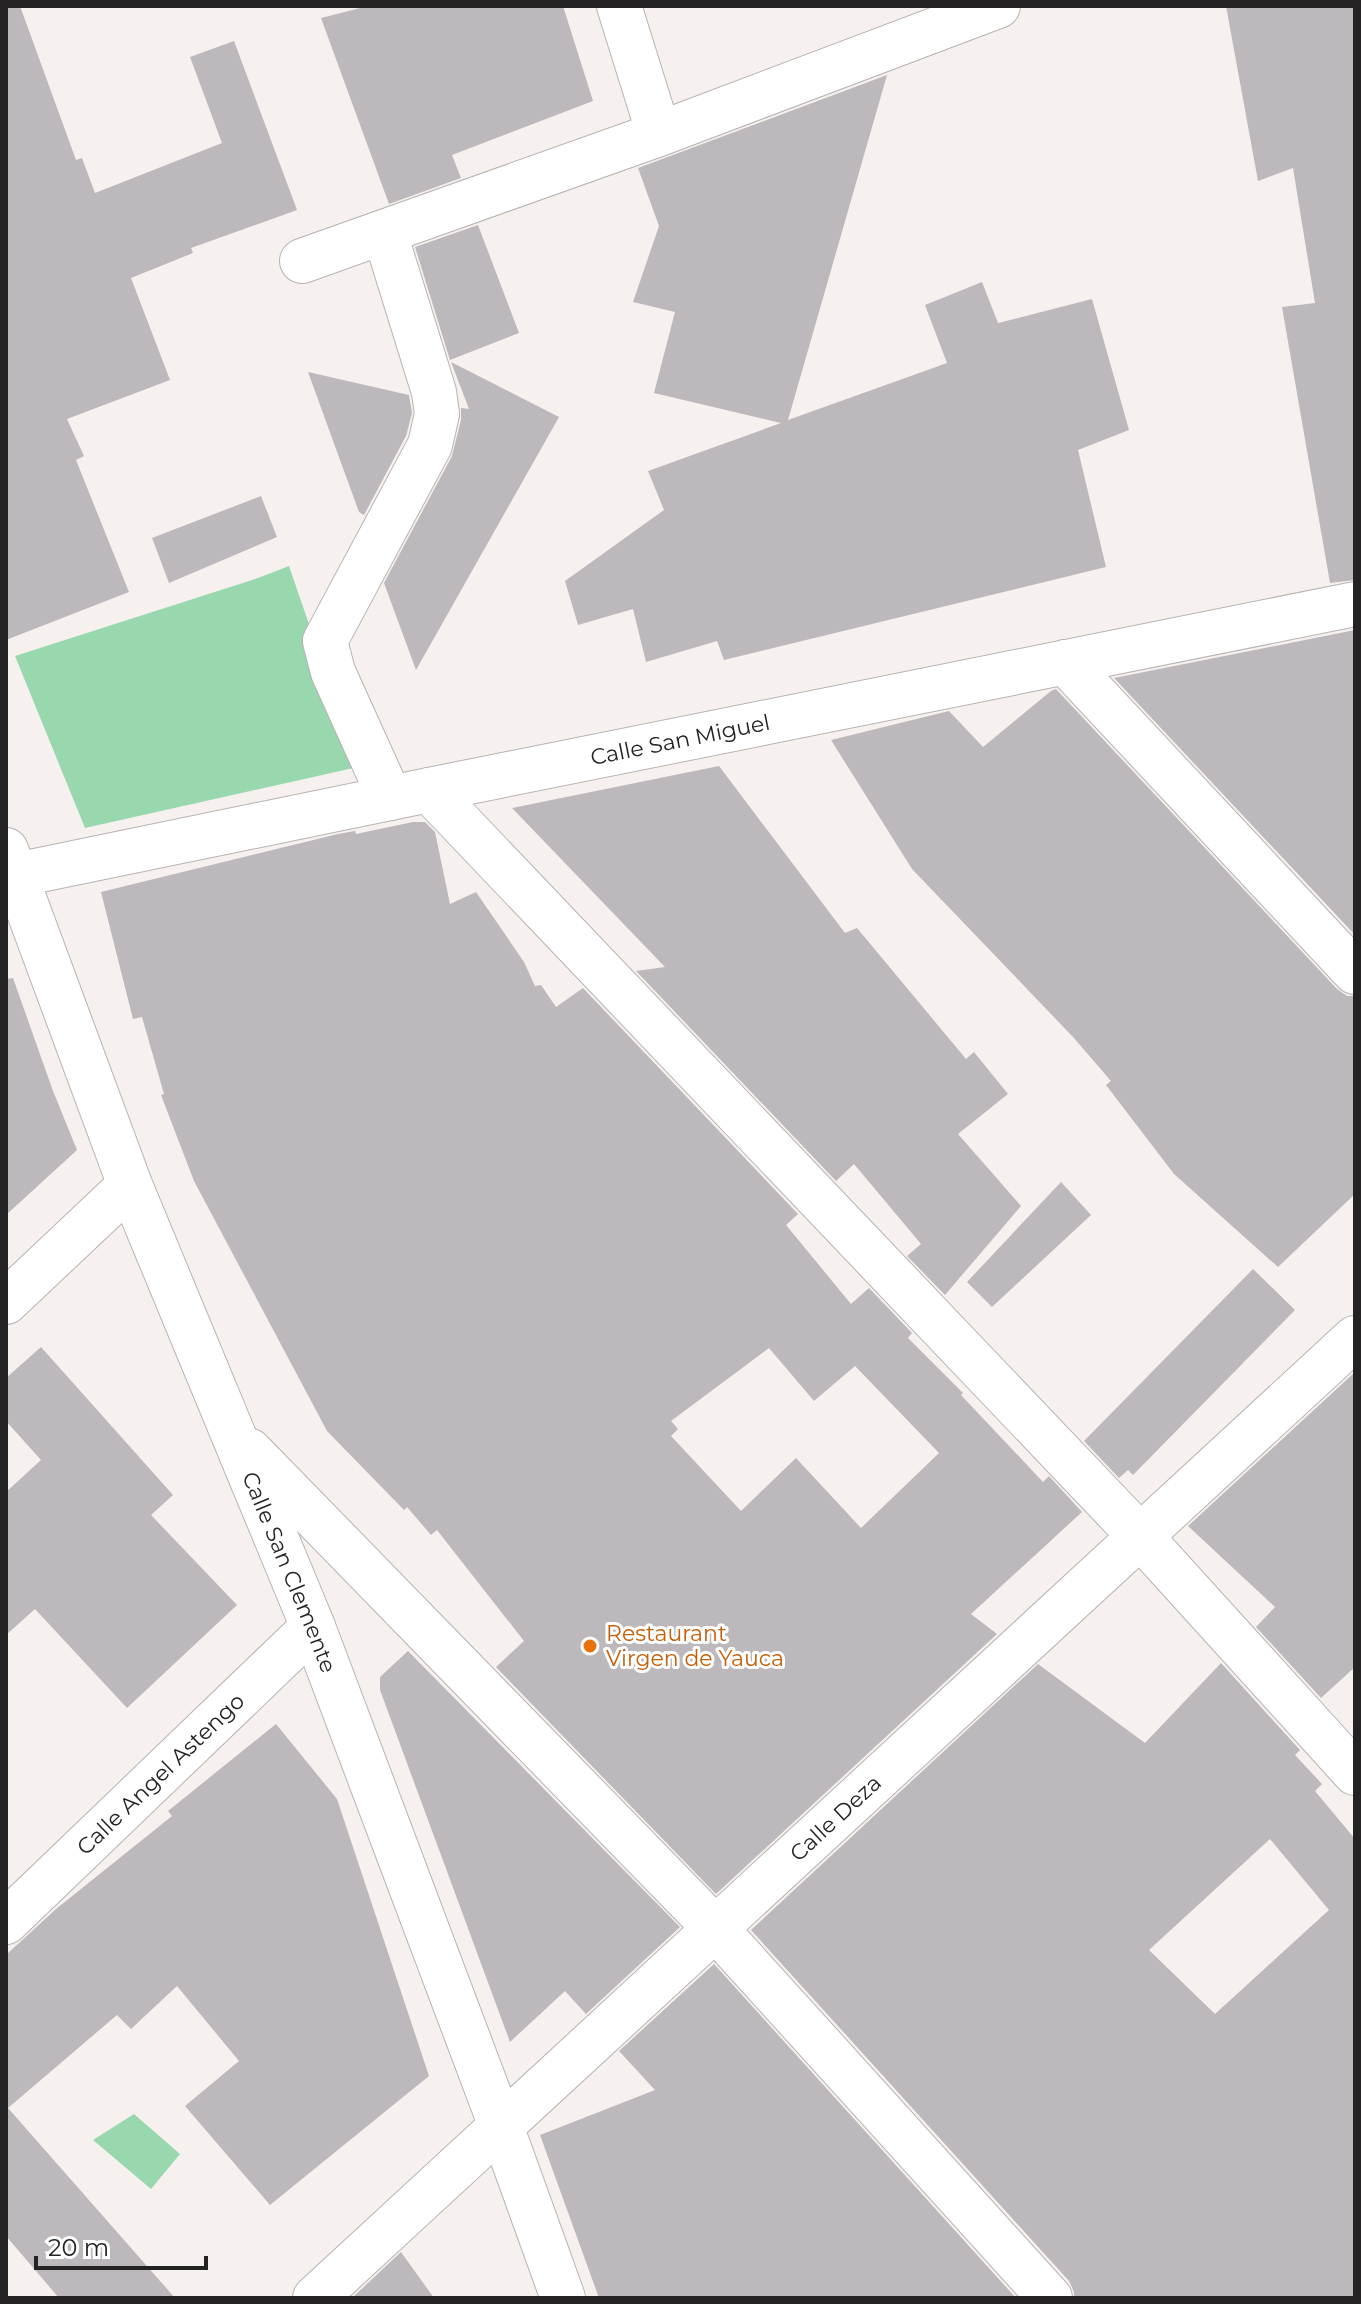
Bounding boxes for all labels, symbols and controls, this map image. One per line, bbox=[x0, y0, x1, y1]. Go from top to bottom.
street label: Calle San Miguel bbox=[588, 708, 772, 771]
street label: Calle San Clemente bbox=[237, 1468, 342, 1676]
place label: Restaurant Virgen de Yauca bbox=[606, 1620, 784, 1672]
marker: Restaurant Virgen de Yauca bbox=[581, 1637, 599, 1655]
street label: Calle Angel Astengo bbox=[71, 1687, 250, 1860]
street label: Calle Deza bbox=[784, 1769, 887, 1867]
scale bar bbox=[36, 2220, 206, 2270]
text: 20 m bbox=[48, 2233, 109, 2262]

